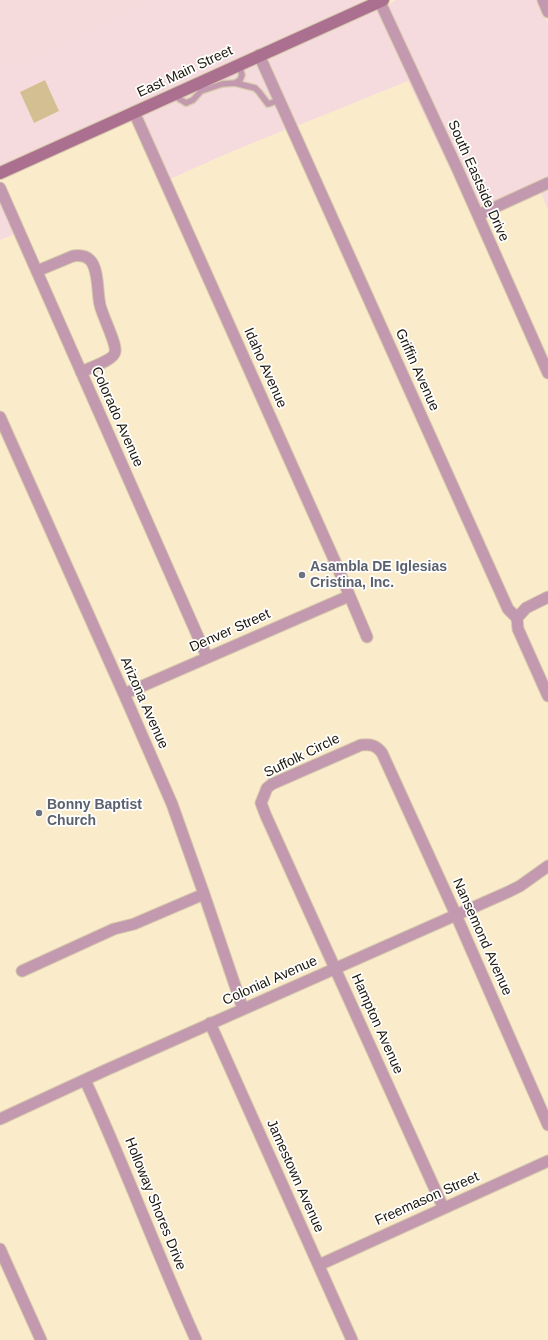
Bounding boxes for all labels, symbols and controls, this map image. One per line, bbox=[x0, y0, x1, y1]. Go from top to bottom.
street label: East Main Street bbox=[135, 43, 235, 101]
street label: South Eastside Drive bbox=[444, 118, 512, 244]
street label: Idaho Avenue bbox=[240, 325, 290, 411]
street label: Griffin Avenue bbox=[391, 326, 443, 414]
street label: Colorado Avenue bbox=[87, 364, 147, 470]
place label: Asambla DE Iglesias Cristina, Inc. bbox=[310, 559, 447, 592]
marker: Asambla DE Iglesias Cristina, Inc. bbox=[297, 570, 307, 580]
street label: Denver Street bbox=[187, 606, 273, 656]
street label: Arizona Avenue bbox=[116, 655, 172, 751]
street label: Suffolk Circle bbox=[261, 730, 343, 782]
place label: Bonny Baptist Church bbox=[47, 797, 142, 830]
marker: Bonny Baptist Church bbox=[34, 808, 44, 818]
street label: Nansemond Avenue bbox=[449, 876, 515, 998]
street label: Colonial Avenue bbox=[220, 953, 320, 1009]
street label: Hampton Avenue bbox=[347, 971, 407, 1077]
street label: Jamestown Avenue bbox=[263, 1117, 327, 1235]
street label: Holloway Shores Drive bbox=[121, 1135, 189, 1273]
street label: Freemason Street bbox=[372, 1169, 482, 1229]

